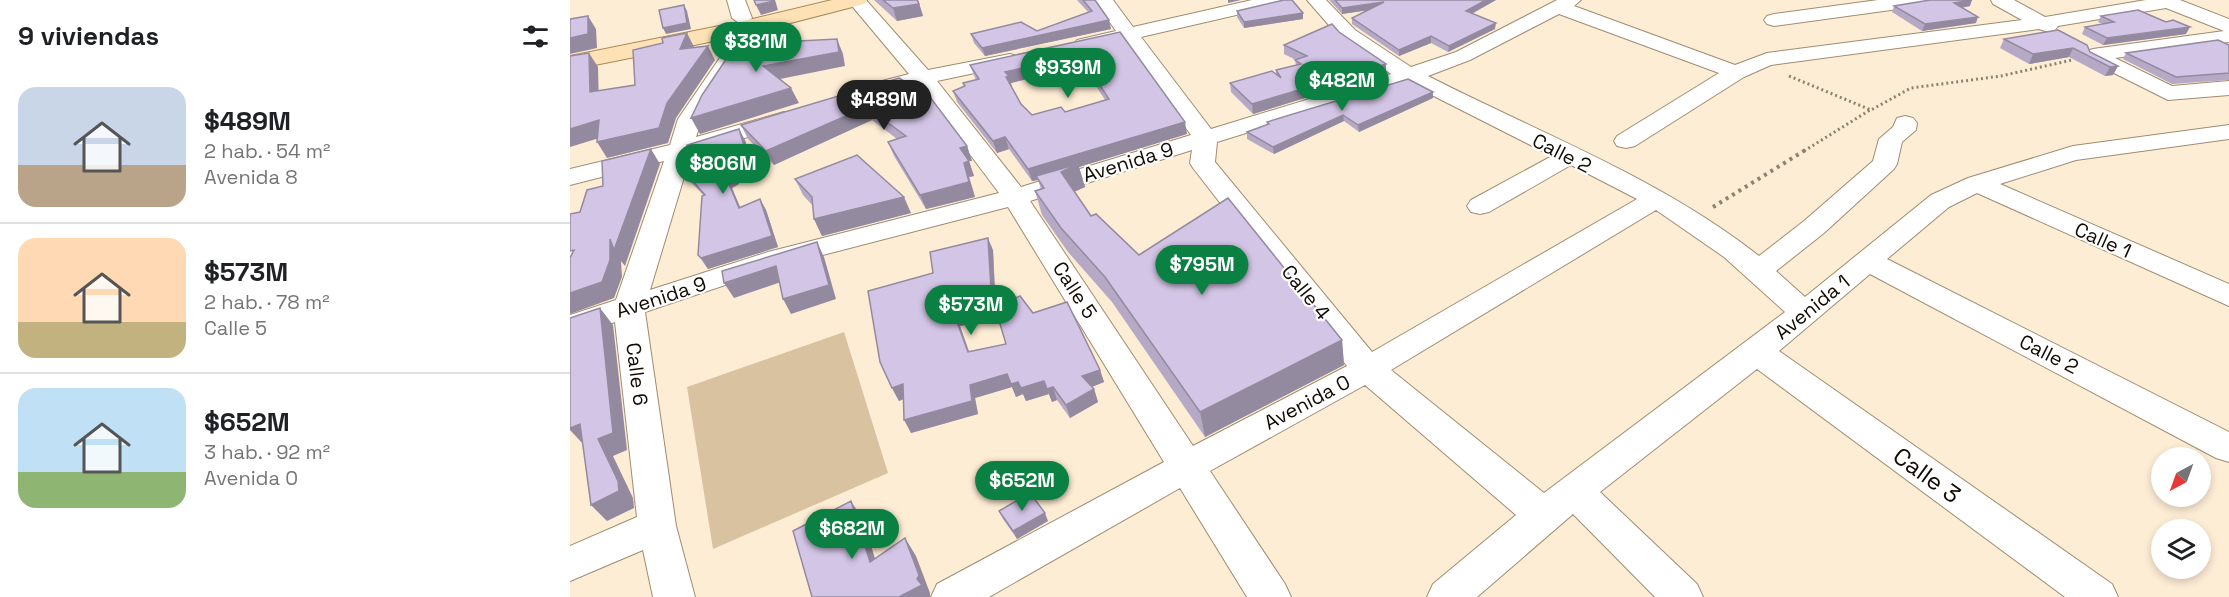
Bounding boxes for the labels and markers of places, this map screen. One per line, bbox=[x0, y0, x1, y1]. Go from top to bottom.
pin: $381M bbox=[714, 22, 798, 73]
pin: $939M bbox=[1026, 48, 1110, 99]
pin: $482M bbox=[1300, 61, 1384, 112]
pin: $489M bbox=[842, 80, 926, 131]
pin: $806M bbox=[681, 144, 765, 195]
pin: $795M bbox=[1160, 245, 1244, 296]
pin: $573M bbox=[929, 285, 1013, 336]
pin: $652M bbox=[980, 461, 1064, 512]
pin: $682M bbox=[810, 509, 894, 560]

